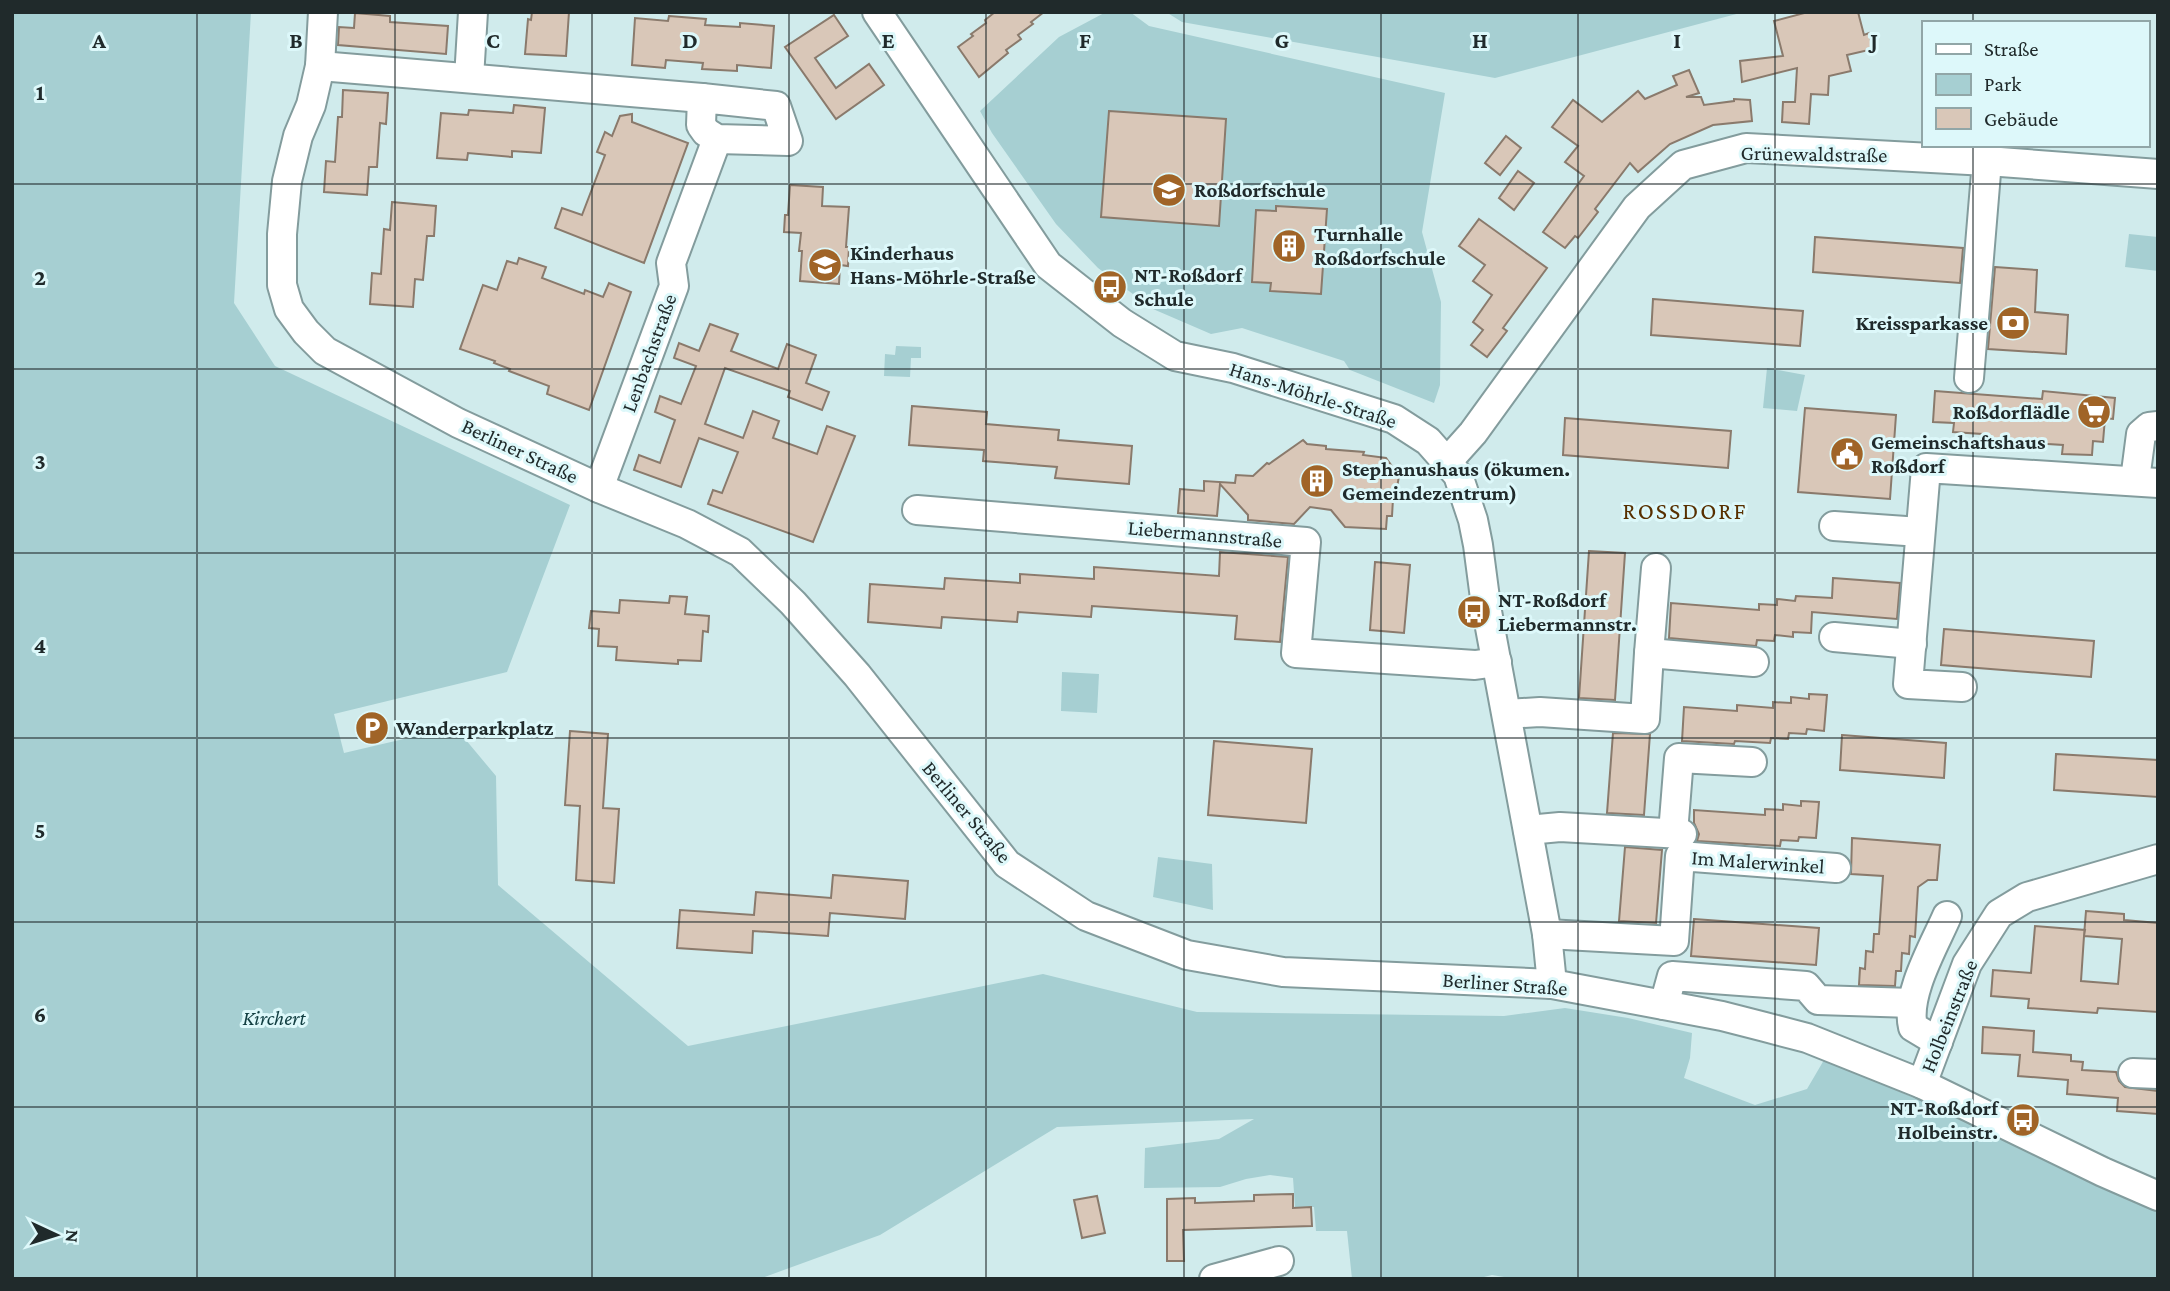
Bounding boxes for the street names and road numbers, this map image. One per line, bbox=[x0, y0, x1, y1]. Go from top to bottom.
street label: Grünewaldstraße bbox=[1740, 141, 1888, 167]
street label: Lenbachstraße bbox=[616, 291, 682, 415]
street label: Hans-Möhrle-Straße bbox=[1226, 357, 1400, 433]
street label: Berliner Straße bbox=[458, 414, 582, 488]
street label: Liebermannstraße bbox=[1127, 515, 1283, 553]
street label: Berliner Straße bbox=[917, 756, 1017, 868]
street label: Im Malerwinkel bbox=[1691, 845, 1825, 879]
street label: Holbeinstraße bbox=[1916, 956, 1982, 1076]
street label: Berliner Straße bbox=[1442, 968, 1568, 1000]

